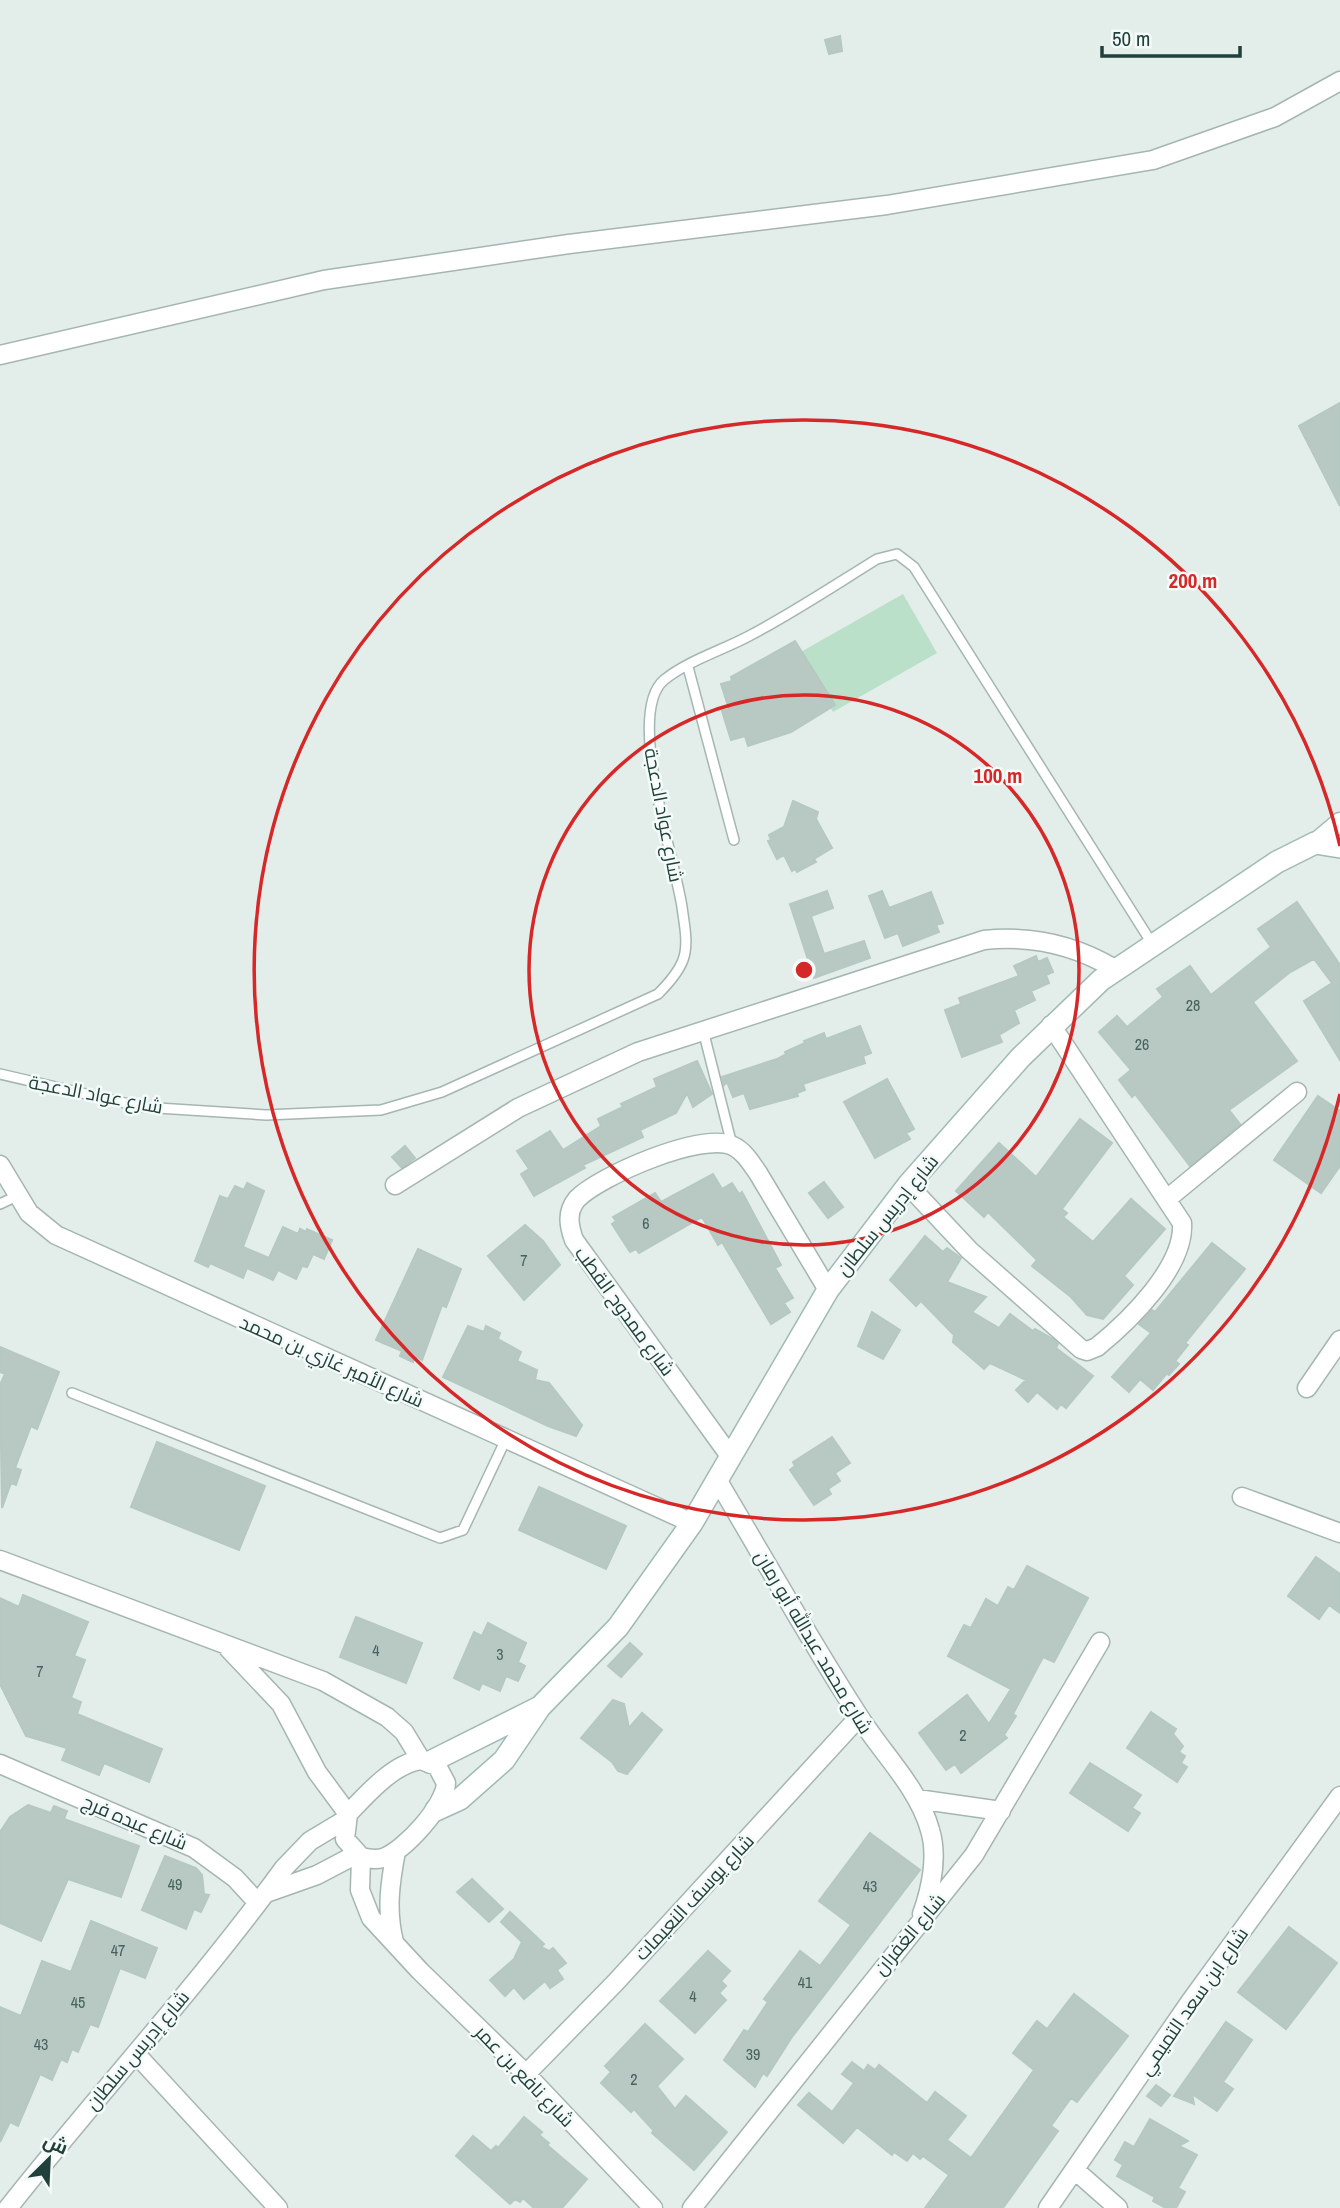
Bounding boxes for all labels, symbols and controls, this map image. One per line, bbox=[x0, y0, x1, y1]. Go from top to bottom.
scale bar bbox=[1102, 14, 1240, 58]
text: 50 m bbox=[1112, 24, 1150, 53]
text: 200 m bbox=[1169, 566, 1217, 595]
street label: شارع عواد الدعجة bbox=[637, 746, 690, 885]
text: 100 m bbox=[974, 761, 1022, 790]
centre of rings bbox=[792, 958, 816, 982]
house number: 28 bbox=[1186, 994, 1200, 1016]
house number: 26 bbox=[1135, 1033, 1149, 1055]
street label: شارع عواد الدعجة bbox=[26, 1068, 165, 1121]
street label: شارع إدريس سلطان bbox=[830, 1149, 945, 1282]
house number: 6 bbox=[642, 1212, 650, 1234]
street label: شارع ممدوح القطب bbox=[568, 1241, 681, 1382]
house number: 7 bbox=[520, 1249, 528, 1271]
street label: شارع الأمير غازي بن محمد bbox=[235, 1309, 428, 1415]
street label: شارع محمد عبدالله أبو رمان bbox=[748, 1545, 879, 1739]
house number: 4 bbox=[372, 1639, 380, 1661]
house number: 3 bbox=[496, 1643, 504, 1665]
house number: 7 bbox=[36, 1660, 44, 1682]
house number: 2 bbox=[959, 1724, 967, 1746]
street label: شارع عبده فرج bbox=[78, 1788, 192, 1857]
street label: شارع يوسف النعيمات bbox=[628, 1828, 760, 1967]
house number: 49 bbox=[168, 1873, 182, 1895]
house number: 43 bbox=[863, 1875, 877, 1897]
street label: شارع الغفران bbox=[867, 1888, 952, 1981]
street label: شارع ابن سعد التميمي bbox=[1132, 1922, 1256, 2081]
house number: 47 bbox=[111, 1939, 125, 1961]
house number: 41 bbox=[798, 1971, 813, 1993]
street label: شارع إدريس سلطان bbox=[79, 1985, 196, 2116]
house number: 4 bbox=[689, 1985, 697, 2007]
house number: 45 bbox=[71, 1991, 85, 2013]
street label: شارع نافع بن عمر bbox=[468, 2019, 580, 2133]
house number: 43 bbox=[34, 2033, 48, 2055]
house number: 39 bbox=[746, 2043, 760, 2065]
house number: 2 bbox=[630, 2068, 638, 2090]
north arrow bbox=[14, 2124, 84, 2194]
text: ش bbox=[39, 2127, 72, 2160]

